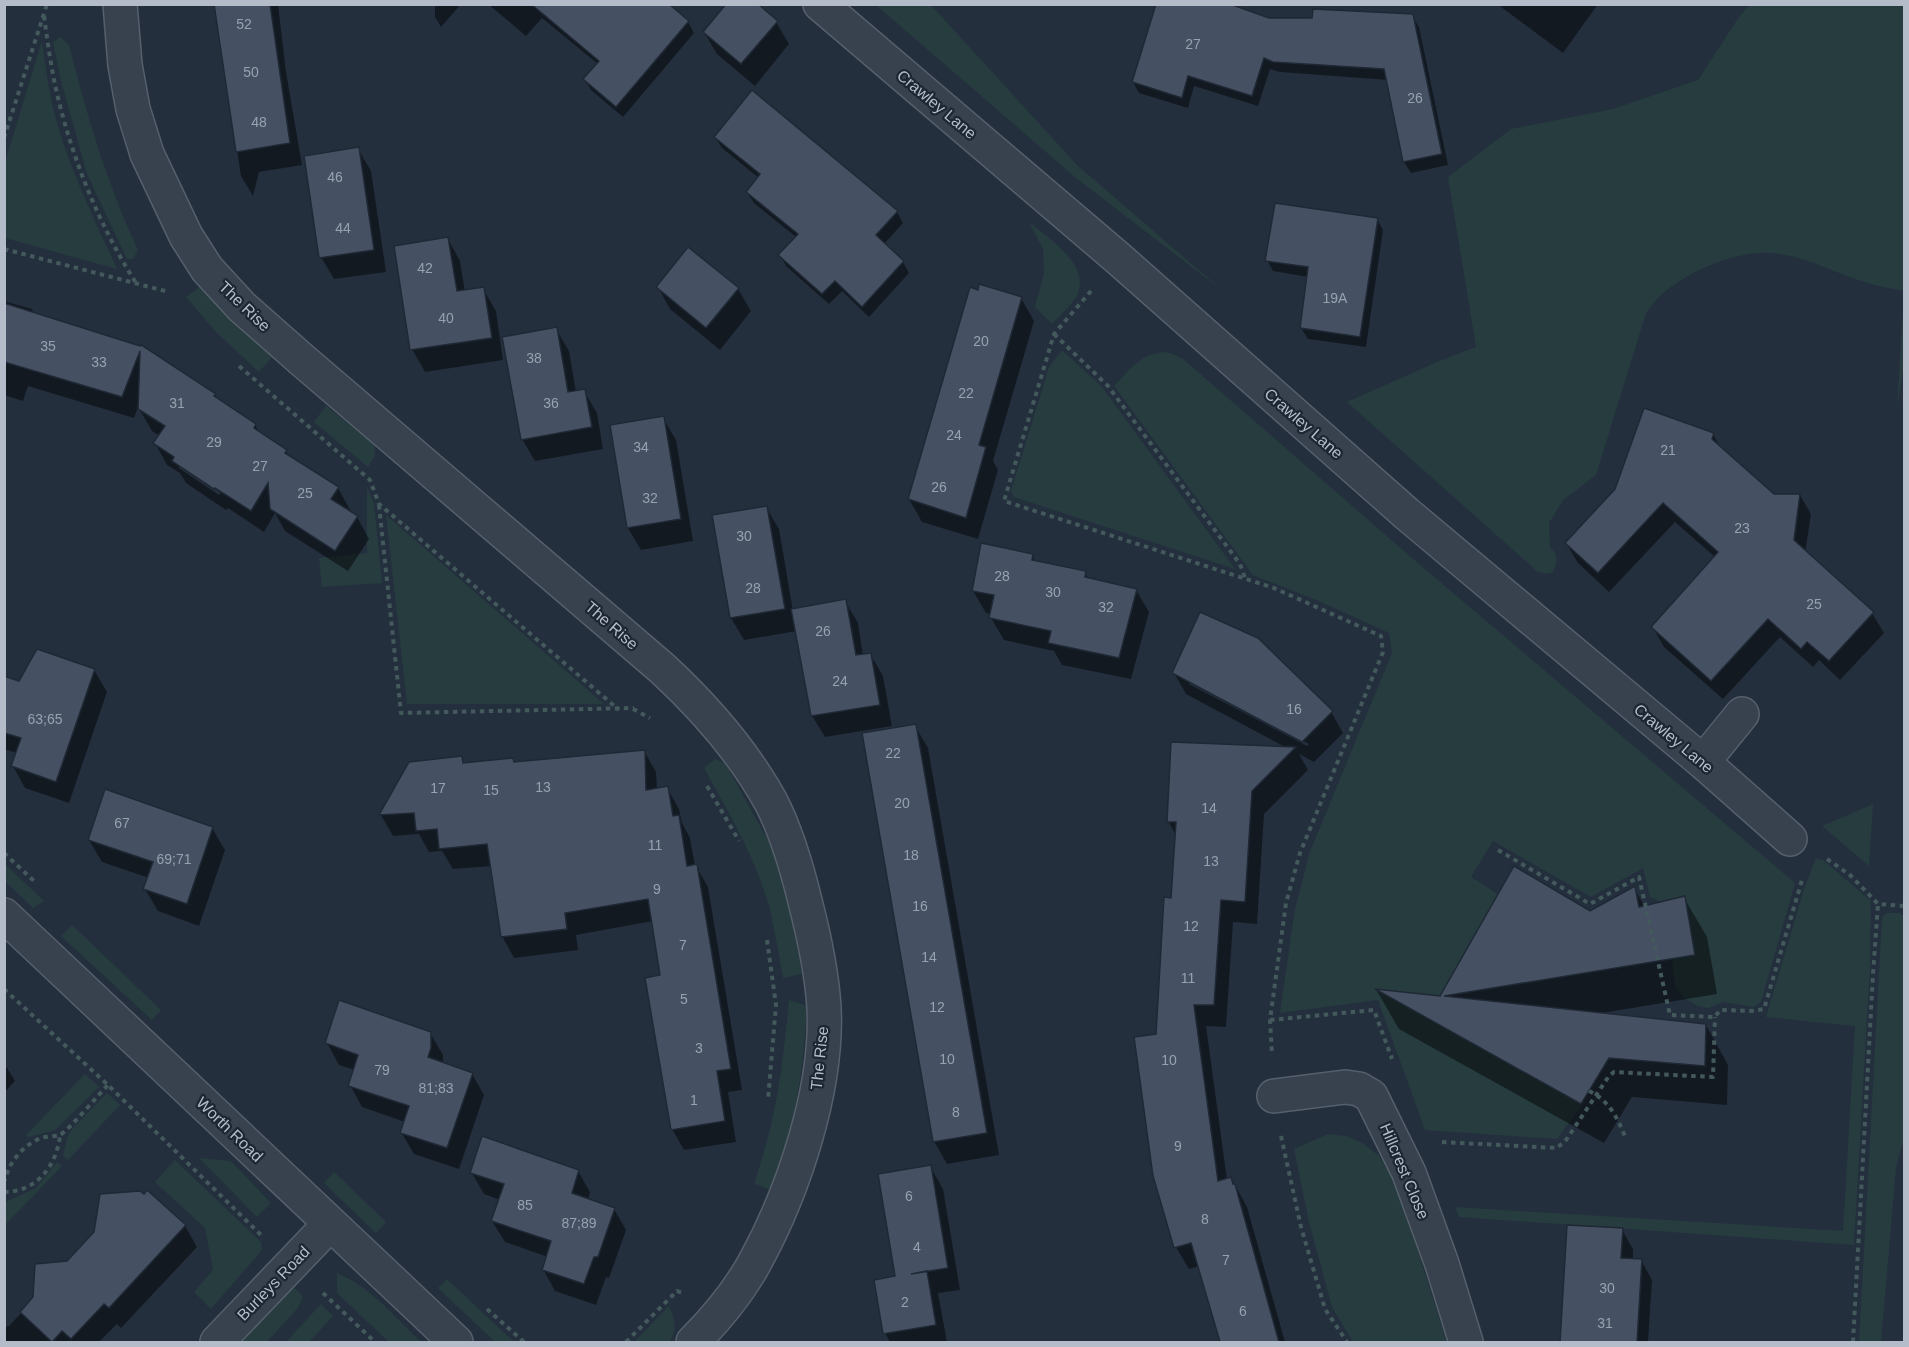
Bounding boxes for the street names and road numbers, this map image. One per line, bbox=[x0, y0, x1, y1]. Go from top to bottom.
street label: Crawley Lane bbox=[894, 66, 980, 142]
street label: The Rise bbox=[216, 278, 274, 335]
street label: Crawley Lane bbox=[1261, 385, 1346, 462]
street label: The Rise bbox=[582, 598, 641, 653]
street label: Crawley Lane bbox=[1631, 700, 1717, 776]
street label: The Rise bbox=[808, 1025, 831, 1091]
street label: Worth Road bbox=[193, 1094, 266, 1165]
street label: Hillcrest Close bbox=[1377, 1121, 1432, 1222]
street label: Burleys Road bbox=[234, 1243, 313, 1324]

